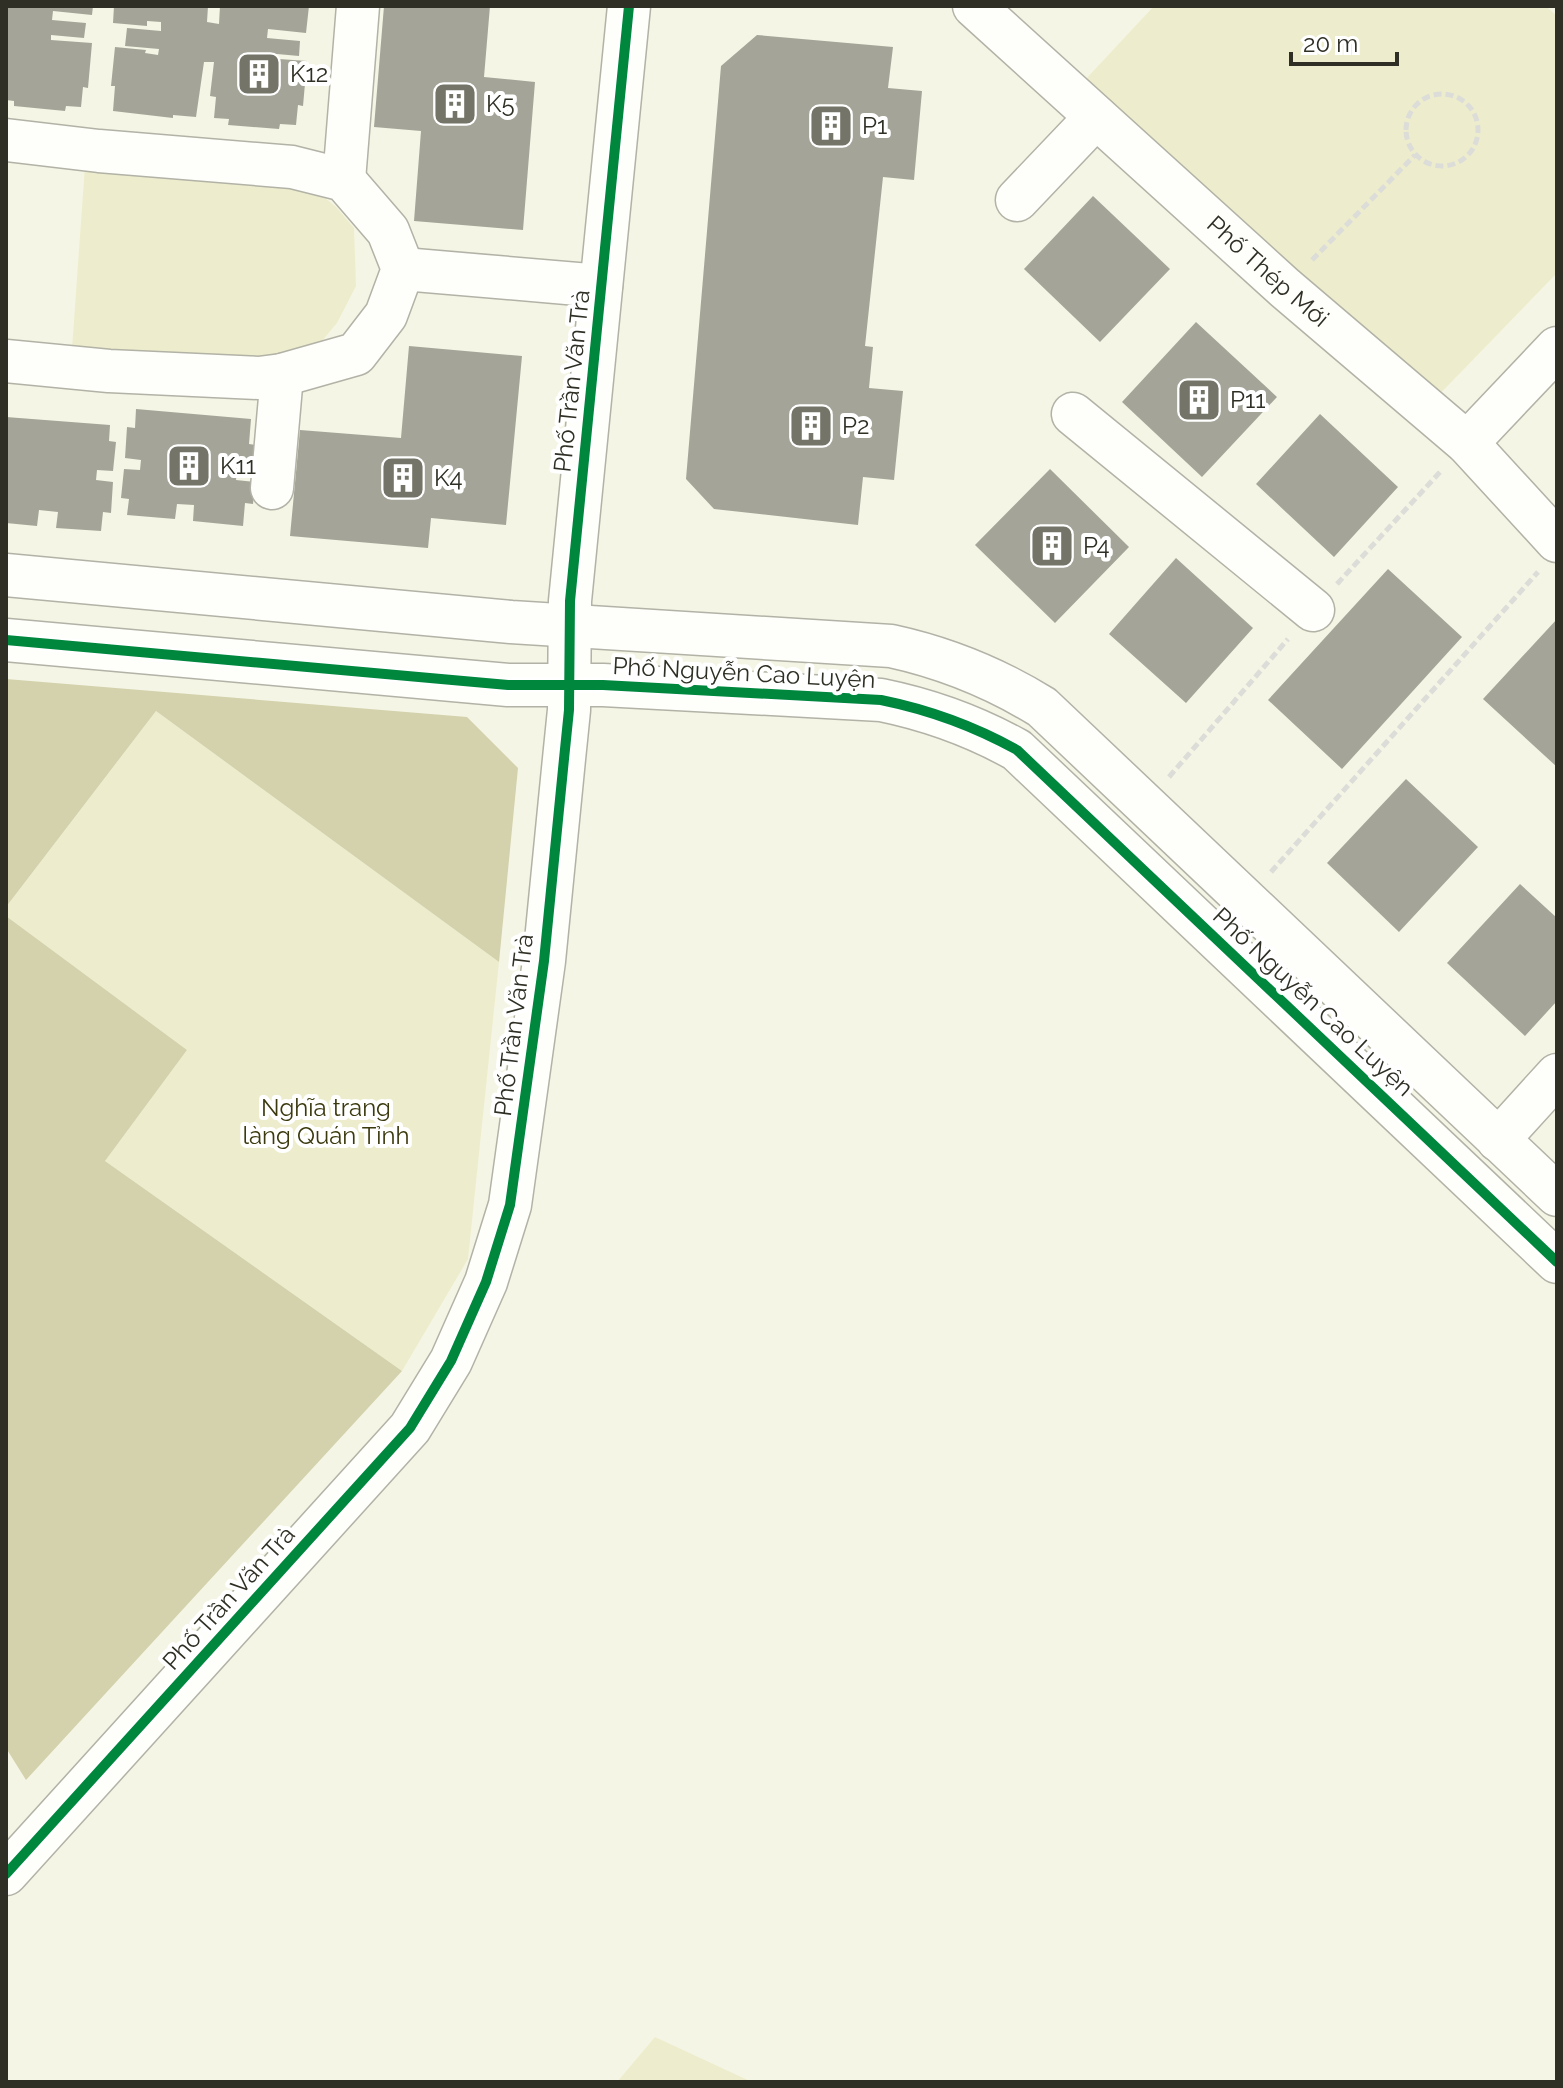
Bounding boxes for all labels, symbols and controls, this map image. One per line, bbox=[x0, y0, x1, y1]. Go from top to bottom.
scale bar bbox=[1291, 16, 1397, 66]
text: 20 m bbox=[1303, 29, 1358, 58]
building icon: K12 bbox=[235, 50, 283, 98]
place label: K12 bbox=[290, 59, 328, 88]
building icon: K5 bbox=[431, 80, 479, 128]
place label: K5 bbox=[486, 89, 515, 118]
building icon: P1 bbox=[807, 102, 855, 150]
place label: P1 bbox=[862, 111, 887, 140]
street label: Phố Thép Mới bbox=[1201, 210, 1335, 333]
street label: Phố Trần Văn Trà bbox=[547, 288, 596, 474]
building icon: P11 bbox=[1175, 376, 1223, 424]
place label: P11 bbox=[1230, 385, 1265, 414]
building icon: P2 bbox=[787, 402, 835, 450]
place label: P2 bbox=[842, 411, 869, 440]
building icon: K11 bbox=[165, 442, 213, 490]
place label: K11 bbox=[220, 451, 256, 480]
building icon: K4 bbox=[379, 454, 427, 502]
place label: K4 bbox=[434, 463, 463, 492]
building icon: P4 bbox=[1028, 522, 1076, 570]
place label: P4 bbox=[1083, 531, 1110, 560]
street label: Phố Nguyễn Cao Luyện bbox=[612, 651, 876, 694]
street label: Phố Nguyễn Cao Luyện bbox=[1207, 901, 1419, 1102]
street label: Phố Trần Văn Trà bbox=[488, 932, 539, 1118]
park label: Nghĩa trang làng Quán Tỉnh bbox=[242, 1093, 410, 1150]
street label: Phố Trần Văn Trà bbox=[156, 1520, 301, 1676]

